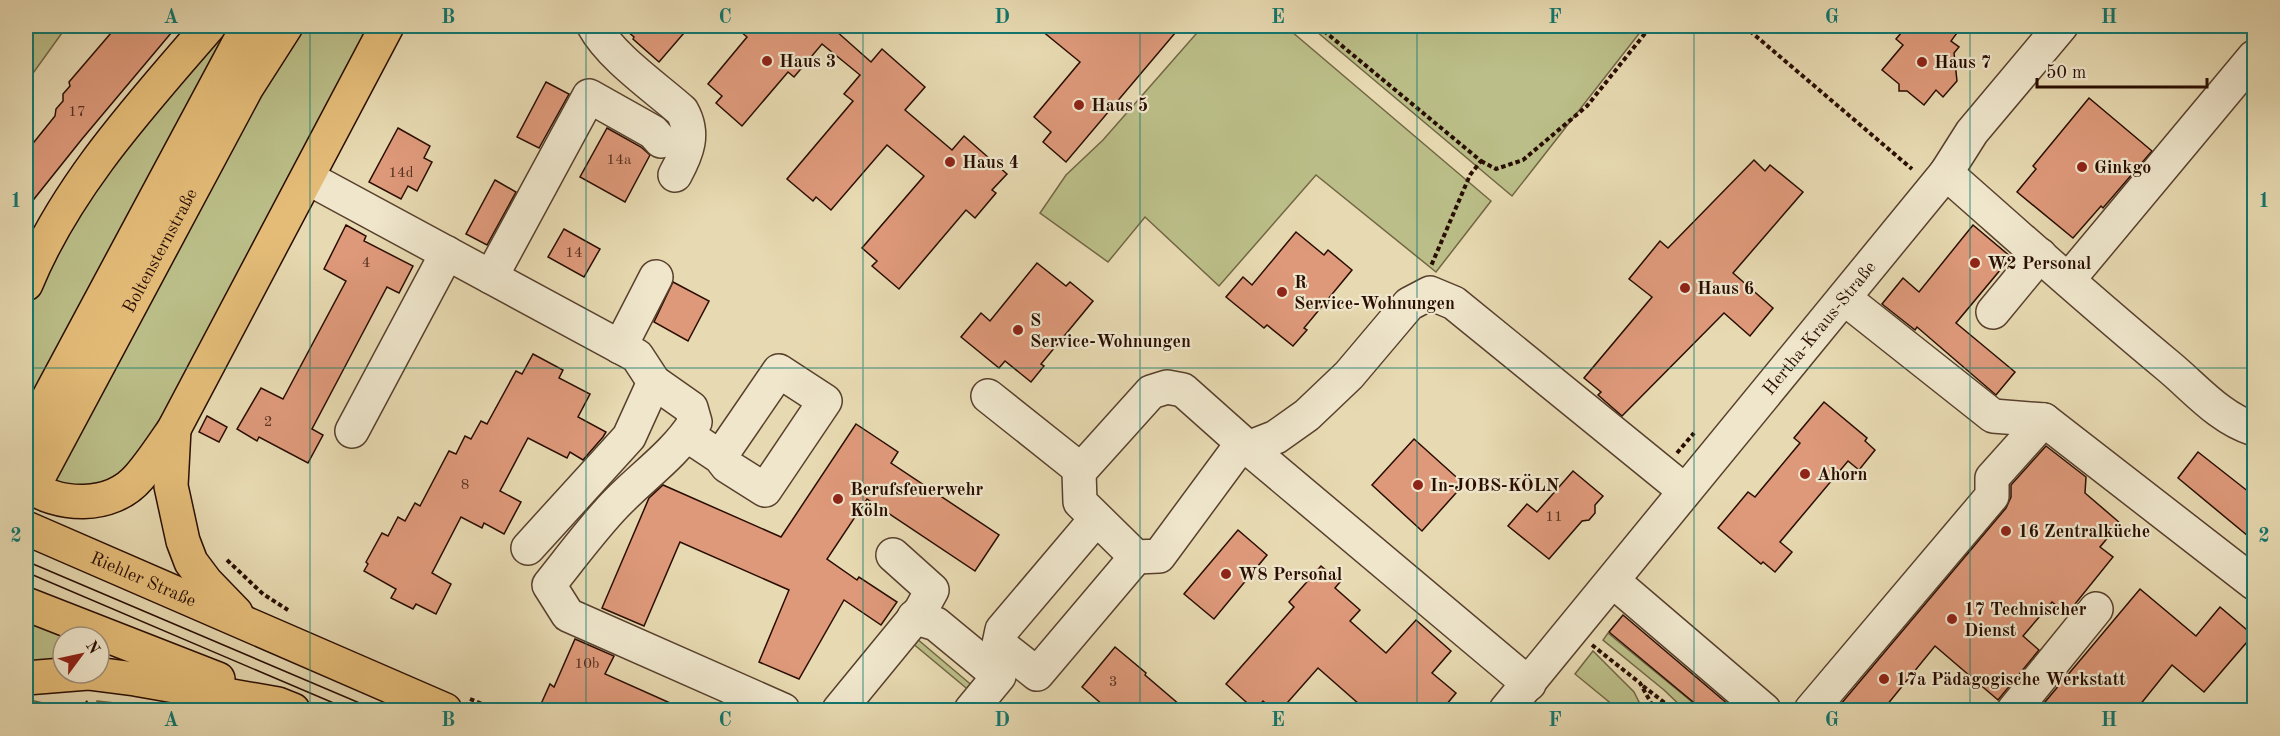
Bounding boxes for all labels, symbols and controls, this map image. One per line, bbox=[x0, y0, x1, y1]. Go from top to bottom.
text: A bbox=[163, 8, 179, 28]
text: B bbox=[441, 8, 455, 28]
text: C bbox=[718, 8, 732, 28]
text: D bbox=[994, 8, 1010, 28]
text: E bbox=[1271, 8, 1285, 28]
text: F bbox=[1548, 8, 1562, 28]
text: G bbox=[1825, 8, 1839, 28]
text: H bbox=[2101, 8, 2117, 28]
scale bar bbox=[2037, 51, 2206, 89]
place label: Haus 3 bbox=[779, 53, 836, 71]
marker: Haus 3 bbox=[760, 54, 774, 68]
place label: Haus 7 bbox=[1934, 54, 1991, 72]
marker: Haus 7 bbox=[1915, 55, 1929, 69]
text: 50 m bbox=[2046, 64, 2086, 82]
place label: Haus 5 bbox=[1091, 97, 1148, 115]
marker: Haus 5 bbox=[1072, 98, 1086, 112]
house number: 17 bbox=[68, 105, 86, 120]
house number: 14a bbox=[607, 153, 632, 168]
place label: Haus 4 bbox=[962, 154, 1019, 172]
marker: Haus 4 bbox=[943, 155, 957, 169]
place label: Ginkgo bbox=[2094, 159, 2151, 177]
marker: Ginkgo bbox=[2075, 160, 2089, 174]
house number: 14d bbox=[388, 166, 414, 181]
street label: Boltensternstraße bbox=[120, 186, 201, 316]
text: 1 bbox=[10, 192, 22, 212]
text: 1 bbox=[2258, 192, 2270, 212]
house number: 14 bbox=[565, 246, 583, 261]
place label: W2 Personal bbox=[1987, 255, 2092, 273]
house number: 4 bbox=[362, 256, 370, 271]
marker: W2 Personal bbox=[1968, 256, 1982, 270]
street label: Hertha-Kraus-Straße bbox=[1760, 258, 1880, 399]
place label: R Service-Wohnungen bbox=[1294, 274, 1455, 313]
place label: Haus 6 bbox=[1697, 280, 1754, 298]
marker: Haus 6 bbox=[1678, 281, 1692, 295]
marker: R Service-Wohnungen bbox=[1275, 285, 1289, 299]
place label: S Service-Wohnungen bbox=[1030, 312, 1191, 351]
marker: S Service-Wohnungen bbox=[1011, 323, 1025, 337]
house number: 2 bbox=[264, 415, 272, 430]
place label: Ahorn bbox=[1817, 466, 1868, 484]
marker: Ahorn bbox=[1798, 467, 1812, 481]
place label: In-JOBS-KÖLN bbox=[1430, 473, 1560, 495]
house number: 8 bbox=[461, 478, 469, 493]
marker: In-JOBS-KÖLN bbox=[1411, 478, 1425, 492]
place label: Berufsfeuerwehr Köln bbox=[850, 481, 984, 520]
marker: Berufsfeuerwehr Köln bbox=[831, 492, 845, 506]
house number: 11 bbox=[1545, 510, 1563, 525]
place label: 16 Zentralküche bbox=[2018, 523, 2150, 541]
marker: 16 Zentralküche bbox=[1999, 524, 2013, 538]
text: 2 bbox=[10, 527, 22, 547]
text: 2 bbox=[2258, 527, 2270, 547]
street label: Riehler Straße bbox=[88, 549, 198, 611]
place label: W8 Personal bbox=[1238, 566, 1343, 584]
marker: W8 Personal bbox=[1219, 567, 1233, 581]
place label: 17 Technischer Dienst bbox=[1964, 601, 2087, 640]
marker: 17 Technischer Dienst bbox=[1945, 612, 1959, 626]
north arrow bbox=[51, 625, 111, 685]
text: N bbox=[82, 638, 102, 658]
house number: 10b bbox=[574, 657, 600, 672]
place label: 17a Pädagogische Werkstatt bbox=[1896, 671, 2126, 689]
marker: 17a Pädagogische Werkstatt bbox=[1877, 672, 1891, 686]
house number: 3 bbox=[1109, 675, 1117, 690]
text: A bbox=[163, 711, 179, 731]
text: B bbox=[441, 711, 455, 731]
text: C bbox=[718, 711, 732, 731]
text: D bbox=[994, 711, 1010, 731]
text: E bbox=[1271, 711, 1285, 731]
text: F bbox=[1548, 711, 1562, 731]
text: G bbox=[1825, 711, 1839, 731]
text: H bbox=[2101, 711, 2117, 731]

